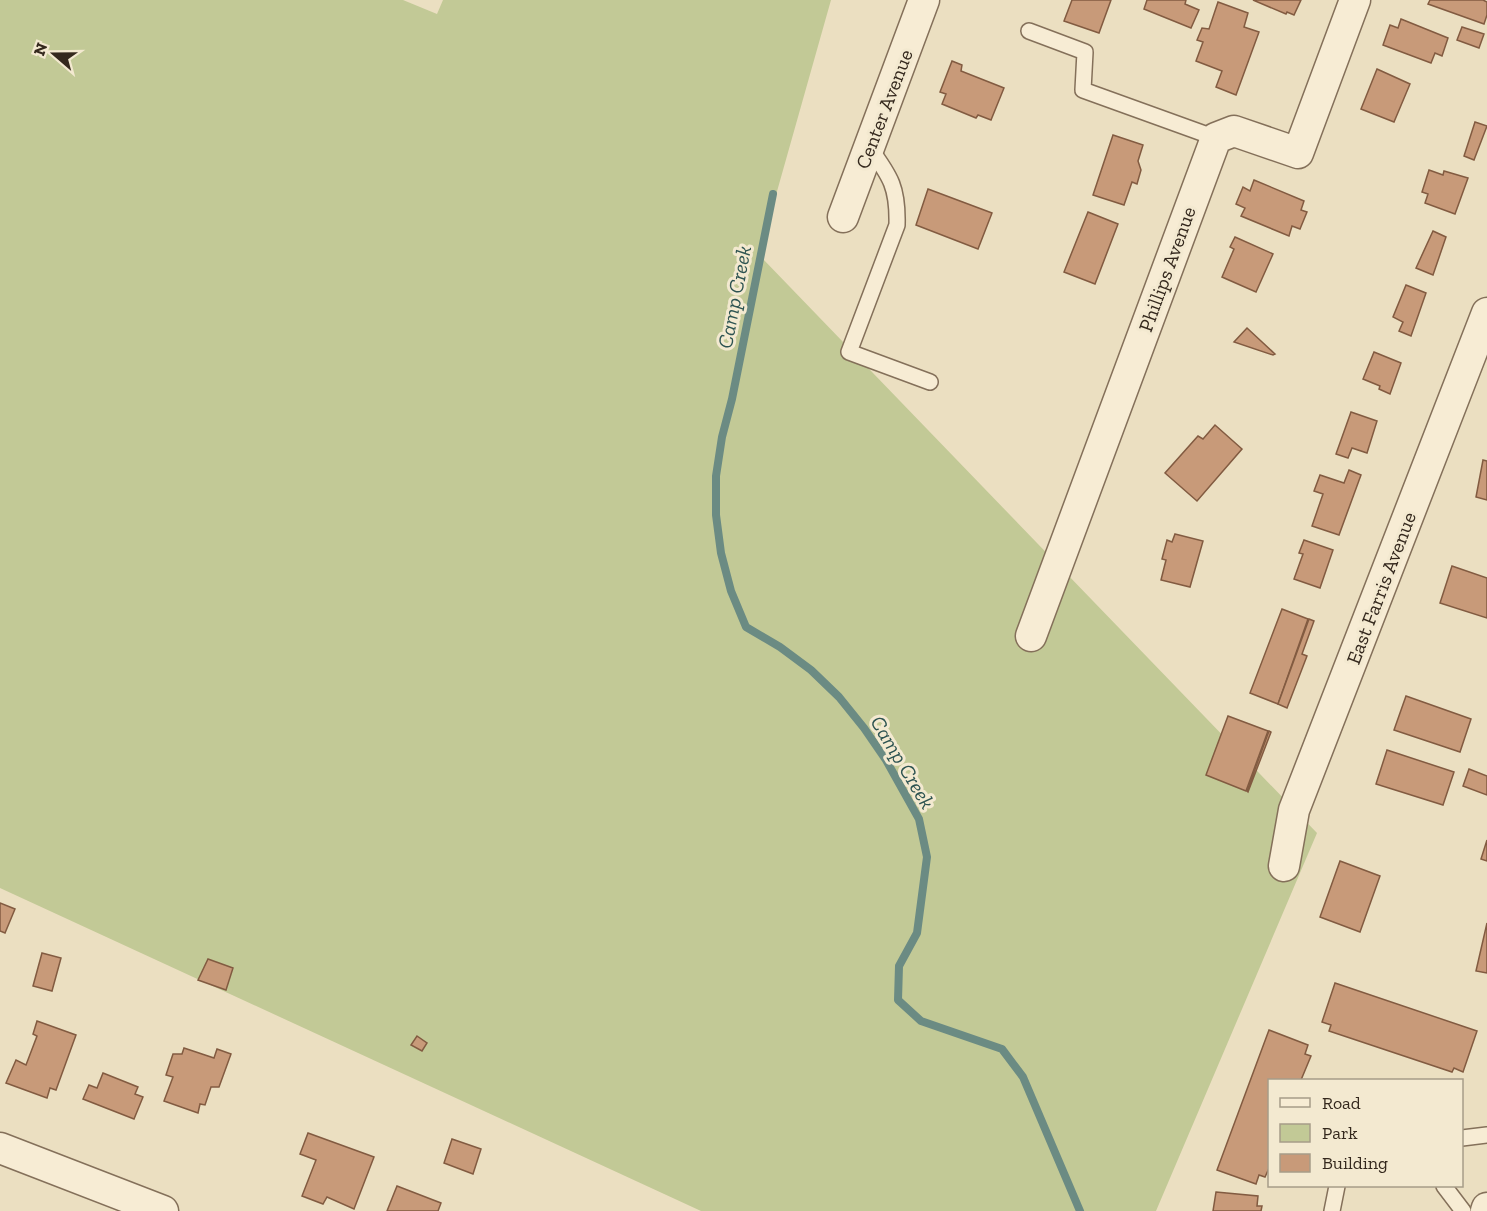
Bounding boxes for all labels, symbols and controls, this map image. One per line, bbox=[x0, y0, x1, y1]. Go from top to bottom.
north arrow bbox=[24, 24, 84, 84]
text: N bbox=[29, 40, 51, 58]
street label: Center Avenue bbox=[850, 46, 918, 172]
street label: Phillips Avenue bbox=[1133, 203, 1201, 335]
water label: Camp Creek bbox=[712, 244, 756, 350]
street label: East Farris Avenue bbox=[1341, 508, 1421, 668]
water label: Camp Creek bbox=[866, 711, 940, 813]
legend bbox=[1268, 1079, 1463, 1187]
text: Road bbox=[1322, 1092, 1361, 1114]
text: Park bbox=[1322, 1122, 1358, 1144]
text: Building bbox=[1322, 1152, 1388, 1174]

